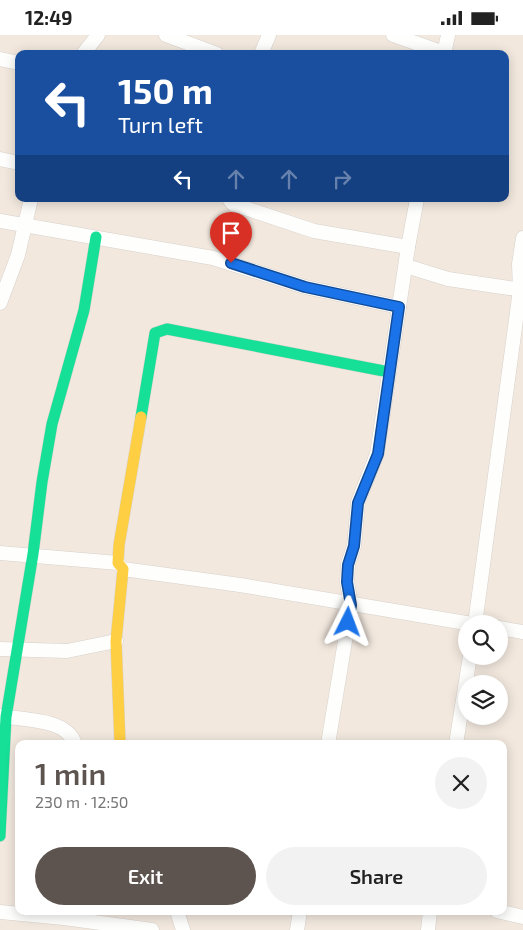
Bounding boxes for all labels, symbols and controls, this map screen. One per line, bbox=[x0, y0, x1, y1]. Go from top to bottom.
text: 12:49 bbox=[25, 6, 72, 29]
text: 150 m bbox=[118, 69, 213, 111]
icon: left bbox=[35, 70, 100, 135]
text: Turn left bbox=[118, 111, 203, 137]
icon: left bbox=[169, 165, 197, 193]
icon: ahead bbox=[222, 165, 250, 193]
icon: ahead bbox=[275, 165, 303, 193]
icon: right bbox=[328, 165, 356, 193]
pin bbox=[210, 212, 252, 263]
icon: arrive bbox=[217, 219, 245, 247]
position arrow bbox=[321, 595, 373, 647]
map controls bbox=[458, 615, 508, 725]
button: search bbox=[458, 615, 508, 665]
button: layers bbox=[458, 675, 508, 725]
text: 1 min bbox=[35, 755, 106, 791]
button: close bbox=[435, 757, 487, 809]
text: 230 m · 12:50 bbox=[35, 792, 128, 811]
button: Exit bbox=[35, 847, 256, 905]
button: Share bbox=[266, 847, 487, 905]

